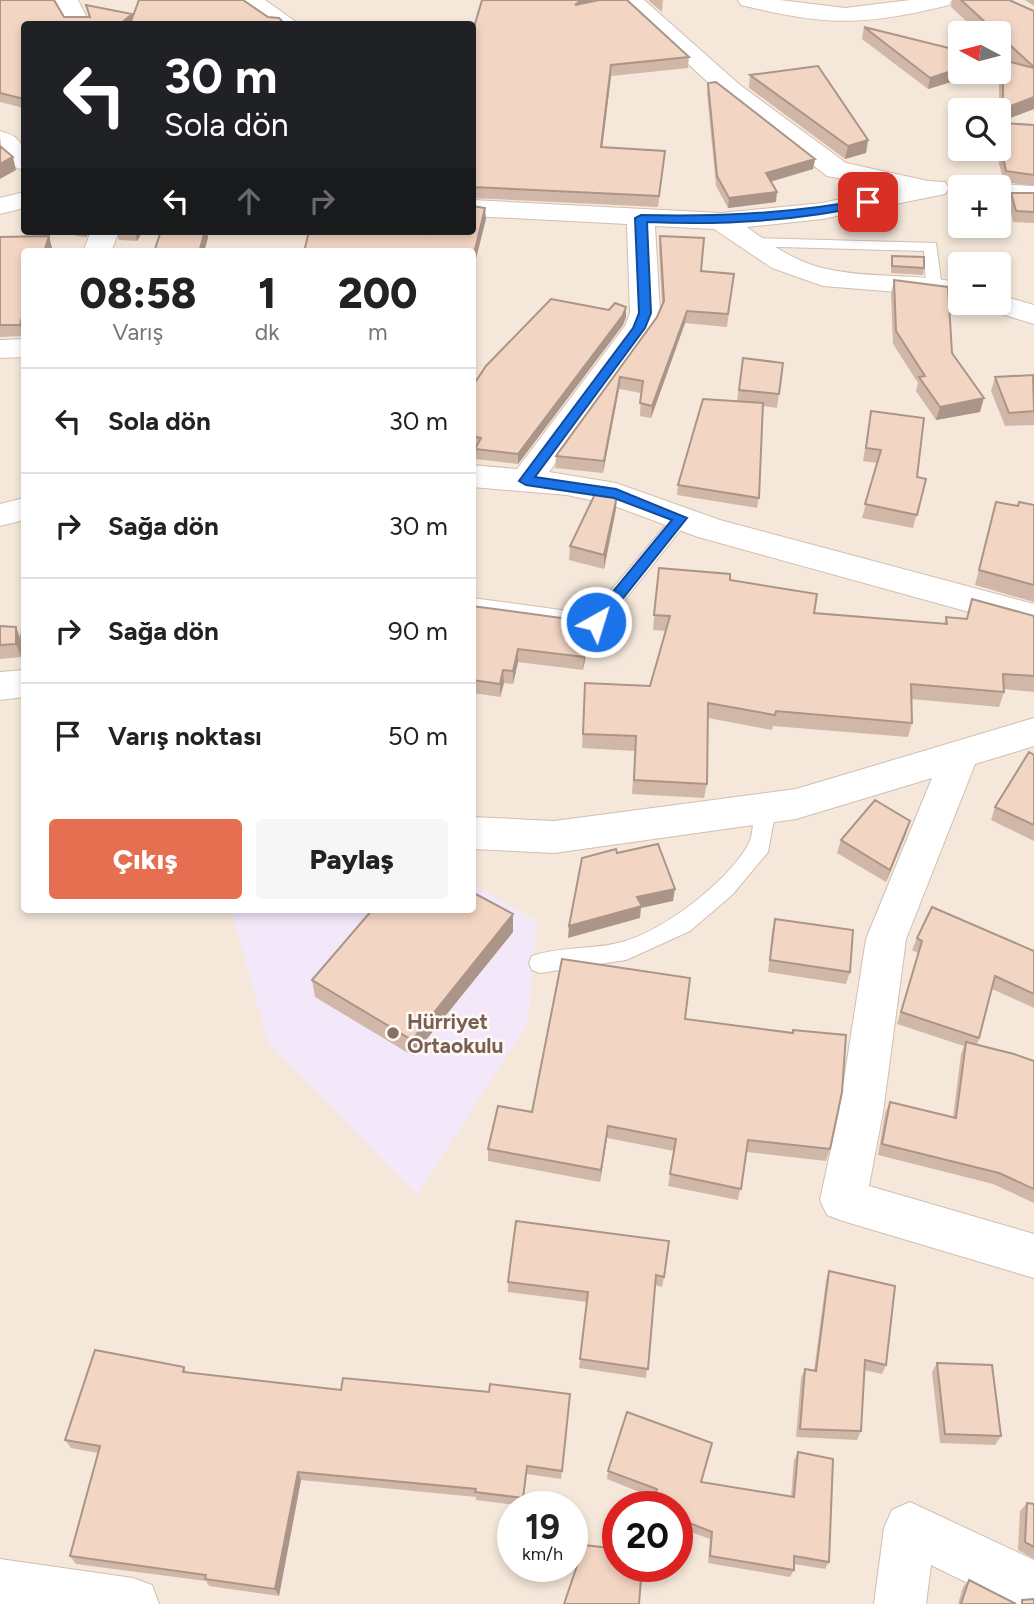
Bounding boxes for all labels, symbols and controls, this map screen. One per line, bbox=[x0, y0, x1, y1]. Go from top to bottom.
north arrow bbox=[948, 21, 1012, 84]
map controls bbox=[948, 21, 1011, 315]
text: 30 m bbox=[164, 46, 277, 105]
icon: left bbox=[49, 49, 140, 140]
button: search bbox=[948, 98, 1011, 161]
text: Sola dön bbox=[164, 106, 289, 144]
pin bbox=[838, 172, 898, 232]
button: + bbox=[948, 175, 1011, 238]
icon: left bbox=[157, 182, 195, 220]
icon: ahead bbox=[230, 182, 268, 220]
icon: right bbox=[303, 182, 341, 220]
icon: arrive bbox=[849, 183, 887, 221]
button: − bbox=[948, 252, 1011, 315]
text: 08:58 bbox=[80, 268, 196, 319]
text: 1 bbox=[258, 268, 276, 319]
text: 200 bbox=[338, 268, 417, 319]
text: Varış bbox=[113, 318, 163, 346]
text: dk bbox=[255, 318, 280, 346]
text: m bbox=[368, 318, 388, 346]
icon: left bbox=[49, 402, 87, 440]
text: Sola dön bbox=[108, 405, 211, 437]
text: 30 m bbox=[389, 405, 448, 437]
icon: right bbox=[49, 507, 87, 545]
text: Sağa dön bbox=[108, 510, 219, 542]
text: 30 m bbox=[389, 510, 448, 542]
position arrow bbox=[559, 585, 633, 659]
icon: right bbox=[49, 612, 87, 650]
text: Sağa dön bbox=[108, 615, 219, 647]
text: 90 m bbox=[388, 615, 448, 647]
icon: arrive bbox=[49, 717, 87, 755]
text: Varış noktası bbox=[108, 720, 262, 752]
text: 50 m bbox=[388, 720, 448, 752]
button: Çıkış bbox=[49, 819, 242, 899]
button: Paylaş bbox=[256, 819, 448, 899]
place label: Hürriyet Ortaokulu bbox=[407, 1009, 503, 1058]
marker: Hürriyet Ortaokulu bbox=[385, 1025, 401, 1041]
speed limit sign: 20 bbox=[602, 1491, 693, 1582]
text: 19 bbox=[525, 1506, 560, 1548]
text: km/h bbox=[522, 1543, 563, 1565]

